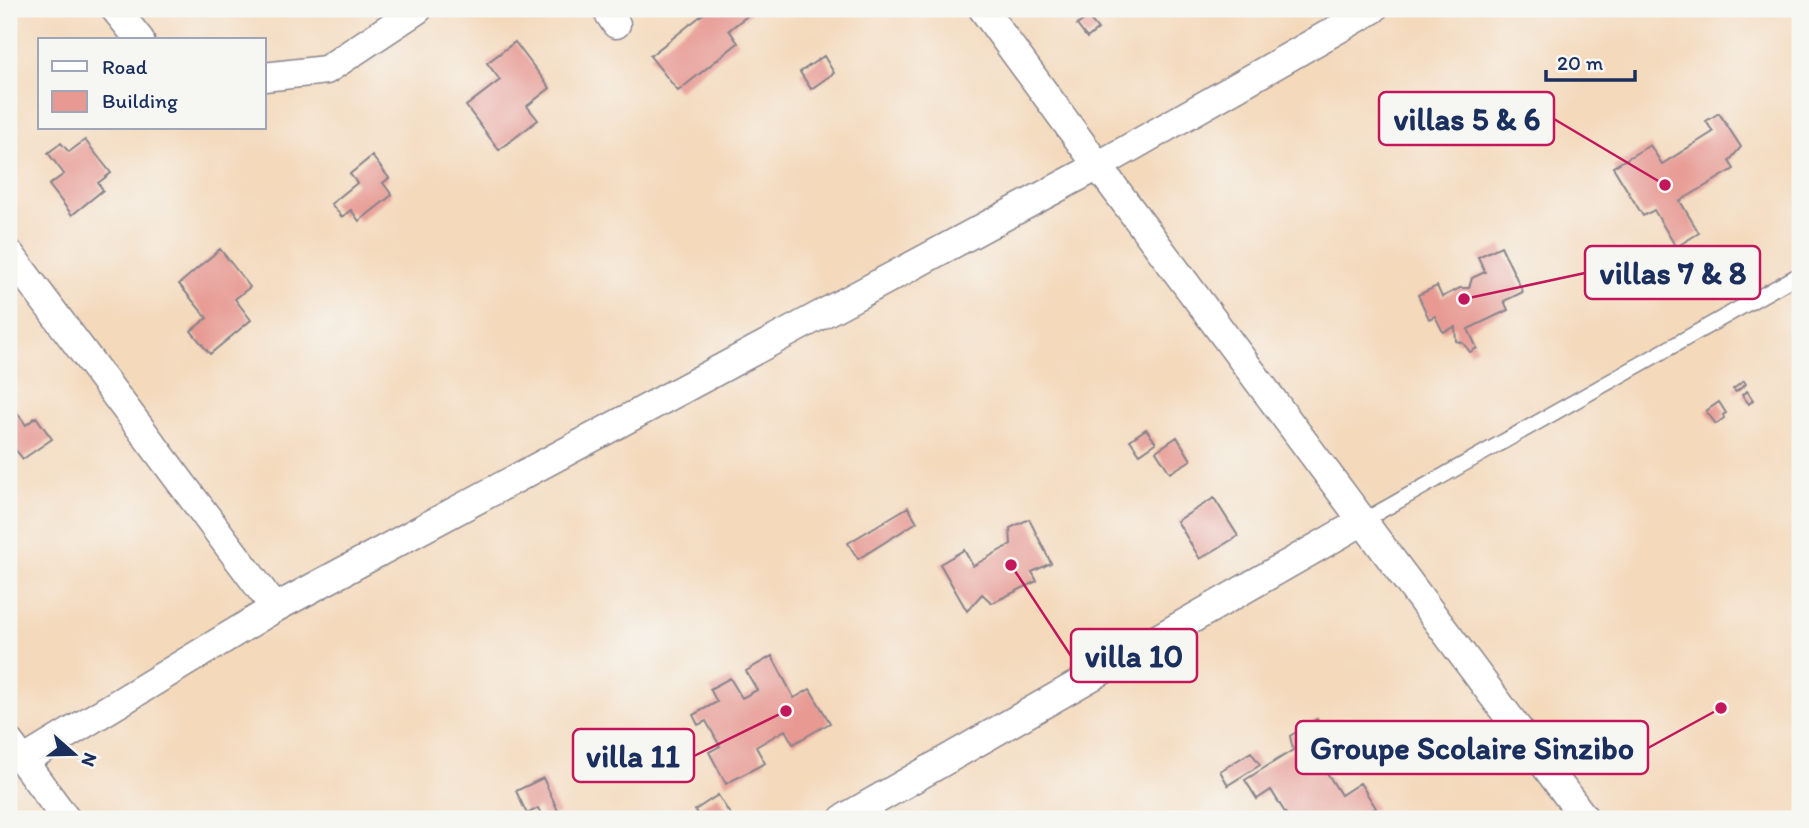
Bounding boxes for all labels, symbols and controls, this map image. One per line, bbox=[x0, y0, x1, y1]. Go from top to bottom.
legend bbox=[38, 38, 266, 130]
scale bar bbox=[1546, 38, 1636, 82]
text: 20 m bbox=[1557, 50, 1604, 75]
text: Road bbox=[102, 54, 148, 79]
text: Building bbox=[102, 88, 178, 113]
callout: villas 5 & 6 bbox=[1379, 92, 1554, 145]
text: villas 5 & 6 bbox=[1393, 100, 1541, 138]
callout: villas 7 & 8 bbox=[1585, 246, 1760, 299]
text: villas 7 & 8 bbox=[1600, 254, 1747, 292]
callout: villa 10 bbox=[1071, 629, 1197, 682]
text: villa 10 bbox=[1085, 637, 1183, 675]
north arrow bbox=[38, 720, 108, 790]
callout: Groupe Scolaire Sinzibo bbox=[1296, 721, 1648, 774]
callout: villa 11 bbox=[573, 729, 694, 782]
text: Groupe Scolaire Sinzibo bbox=[1310, 729, 1634, 767]
text: villa 11 bbox=[586, 737, 680, 775]
text: N bbox=[77, 750, 103, 770]

